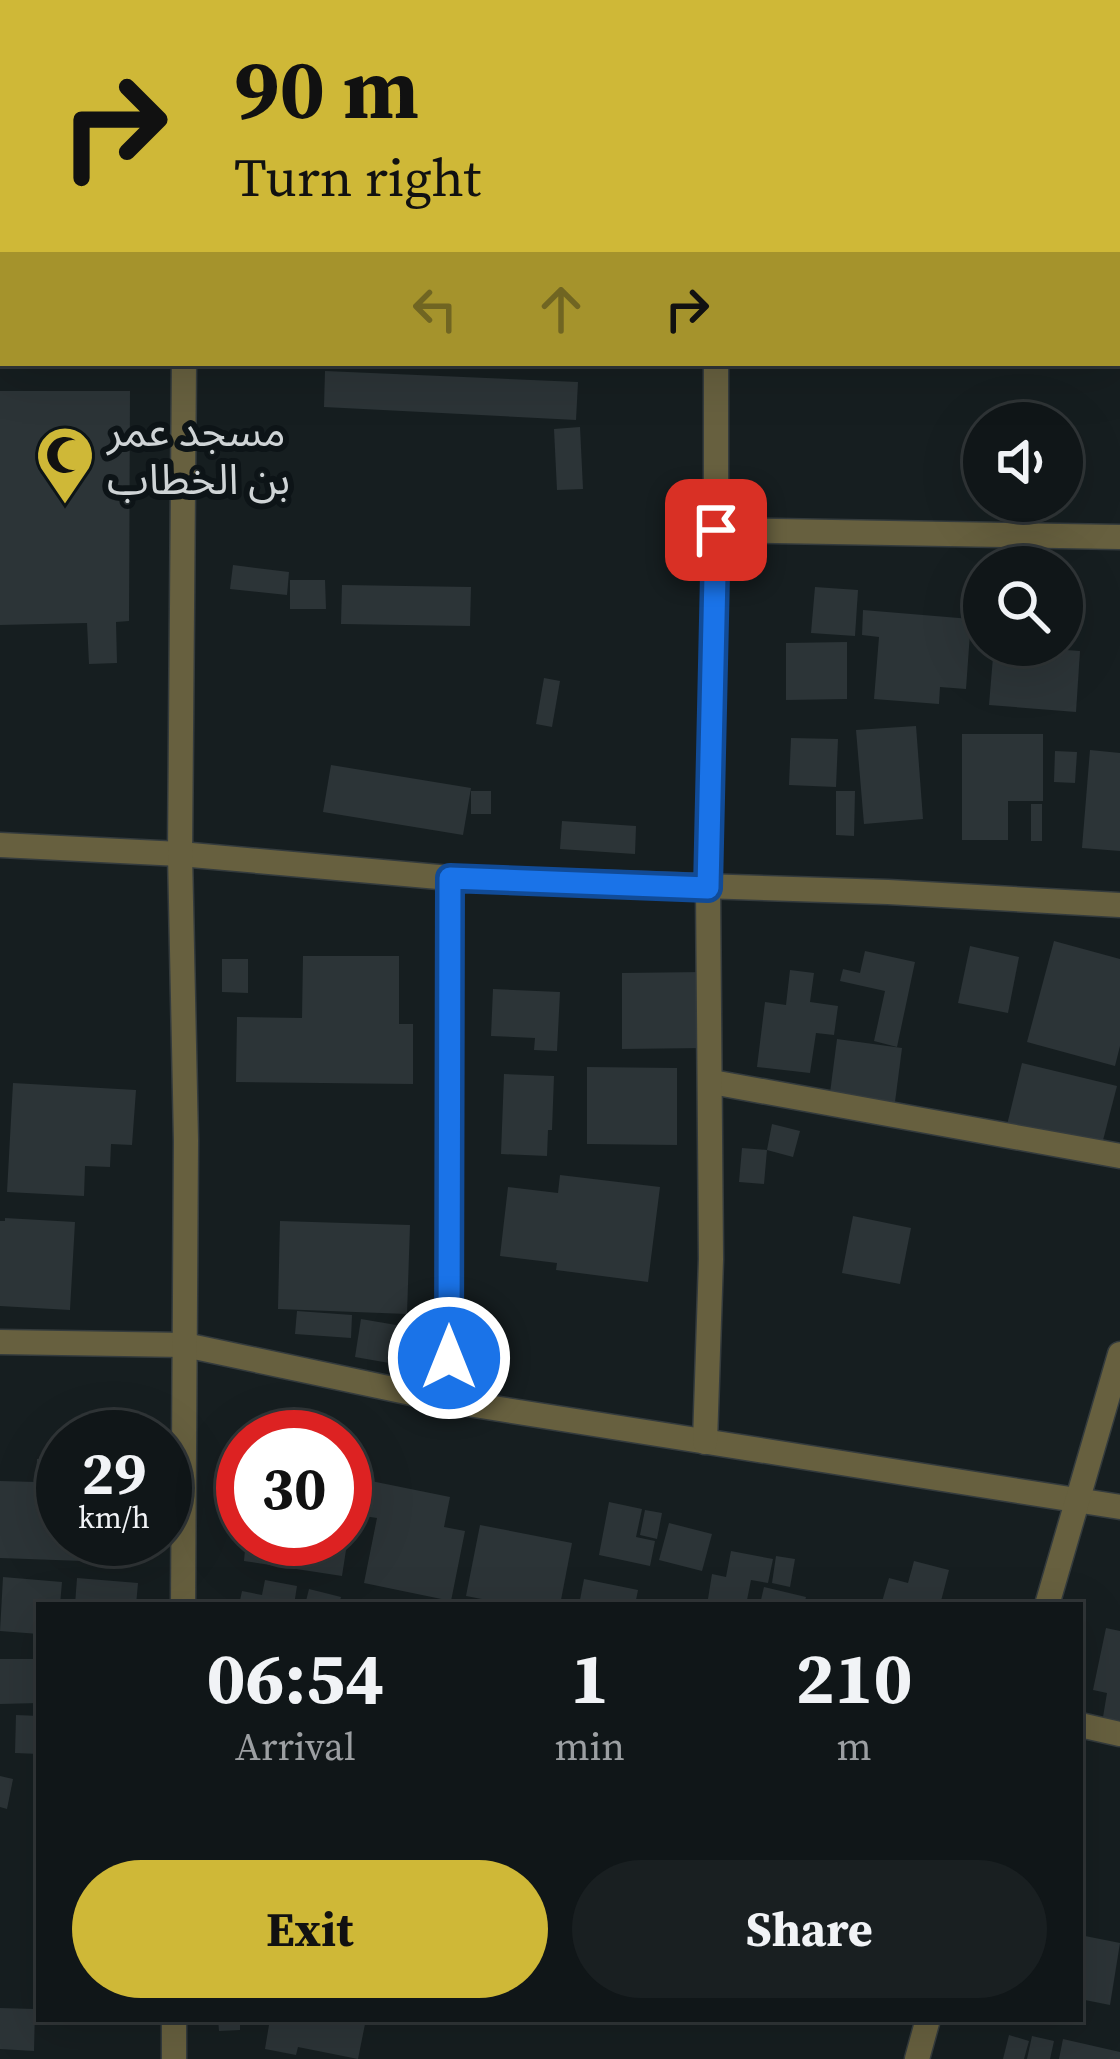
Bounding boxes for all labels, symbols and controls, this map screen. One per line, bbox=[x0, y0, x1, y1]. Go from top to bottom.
text: 90 m bbox=[234, 31, 419, 146]
icon: right bbox=[36, 48, 192, 204]
text: Turn right bbox=[234, 140, 481, 214]
icon: left bbox=[402, 276, 468, 342]
icon: ahead bbox=[528, 276, 594, 342]
icon: right bbox=[654, 276, 720, 342]
place label: مسجد عمر بن الخطاب bbox=[105, 402, 290, 508]
map controls bbox=[963, 402, 1083, 666]
button: sound bbox=[963, 402, 1083, 522]
mosque icon: مسجد عمر بن الخطاب bbox=[34, 424, 96, 506]
pin bbox=[665, 479, 767, 581]
icon: arrive bbox=[683, 497, 749, 563]
button: search bbox=[963, 546, 1083, 666]
position arrow bbox=[386, 1295, 512, 1421]
speed limit sign: 30 bbox=[216, 1410, 372, 1566]
text: 29 bbox=[81, 1432, 147, 1514]
text: km/h bbox=[78, 1497, 150, 1538]
text: 06:54 bbox=[206, 1628, 384, 1727]
text: 1 bbox=[570, 1628, 609, 1727]
text: 210 bbox=[795, 1628, 913, 1727]
text: Arrival bbox=[235, 1720, 356, 1773]
text: min bbox=[555, 1720, 625, 1773]
text: m bbox=[836, 1720, 872, 1773]
button: Exit bbox=[72, 1860, 548, 1998]
button: Share bbox=[572, 1860, 1047, 1998]

